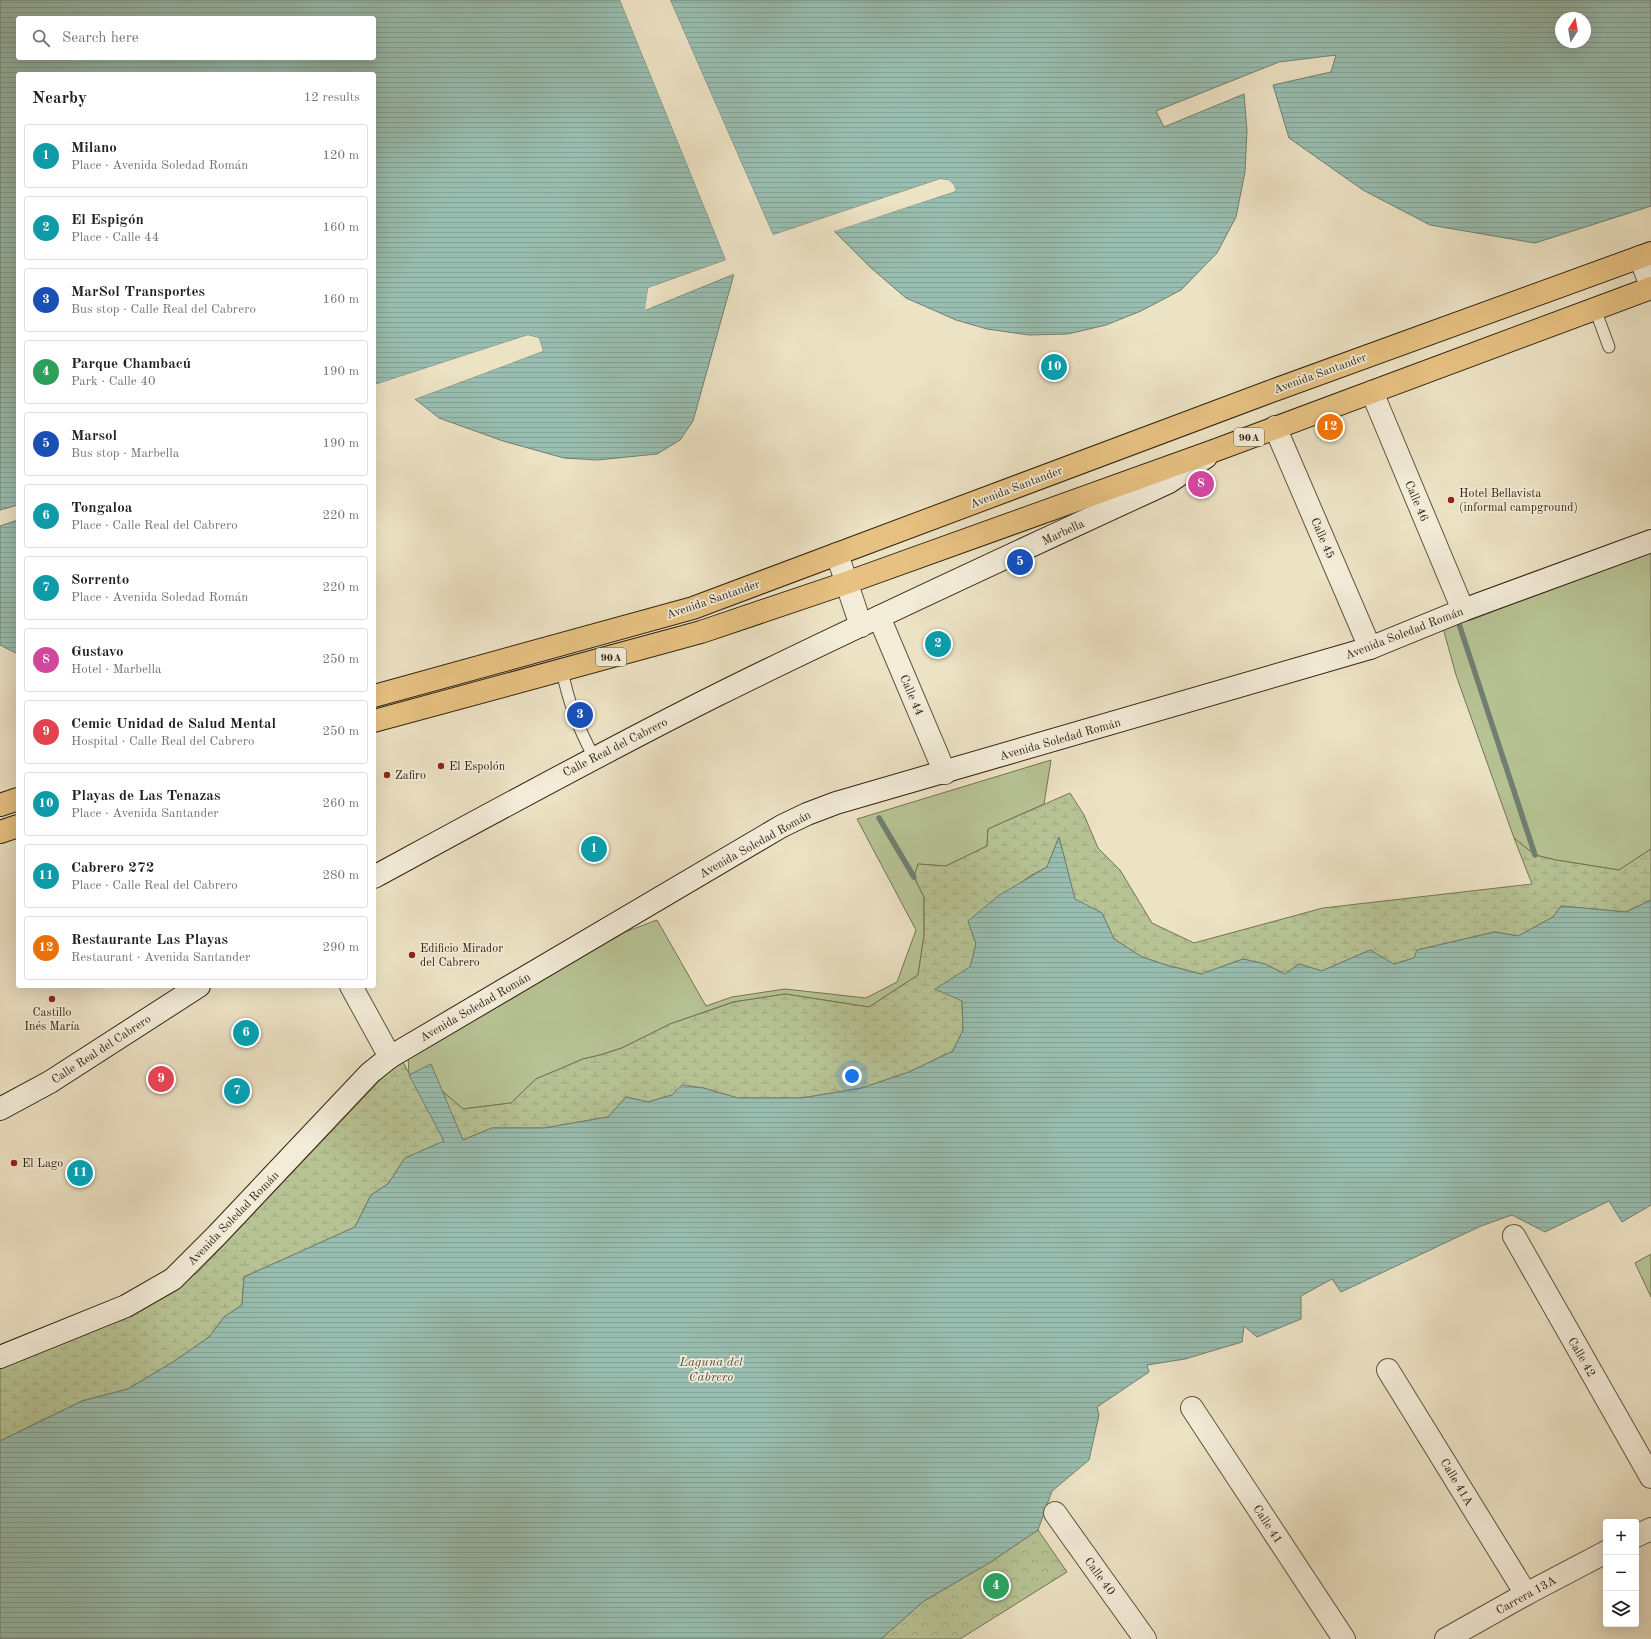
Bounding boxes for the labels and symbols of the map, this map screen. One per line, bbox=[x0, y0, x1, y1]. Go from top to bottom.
north arrow bbox=[1555, 12, 1591, 48]
street label: Avenida Santander bbox=[1272, 351, 1369, 396]
pin: 10 bbox=[1041, 352, 1067, 382]
pin: 12 bbox=[1317, 412, 1343, 442]
road number: 90A bbox=[1234, 428, 1264, 446]
street label: Avenida Santander bbox=[968, 465, 1064, 511]
pin: 8 bbox=[1188, 469, 1214, 499]
street label: Calle 46 bbox=[1402, 479, 1430, 524]
place label: Hotel Bellavista (informal campground) bbox=[1459, 488, 1578, 514]
marker: Hotel Bellavista (informal campground) bbox=[1446, 495, 1456, 505]
street label: Calle 45 bbox=[1308, 516, 1337, 561]
street label: Marbella bbox=[1041, 518, 1086, 548]
pin: 5 bbox=[1007, 547, 1033, 577]
street label: Avenida Santander bbox=[665, 578, 762, 622]
street label: Avenida Soledad Román bbox=[1344, 606, 1466, 662]
pin: 2 bbox=[925, 629, 951, 659]
road number: 90A bbox=[596, 648, 626, 666]
street label: Calle 44 bbox=[897, 673, 925, 718]
pin: 3 bbox=[567, 700, 593, 730]
street label: Calle Real del Cabrero bbox=[561, 716, 670, 780]
street label: Avenida Soledad Román bbox=[998, 717, 1123, 763]
marker: El Espolón bbox=[436, 761, 446, 771]
place label: El Espolón bbox=[449, 761, 506, 773]
marker: Zafiro bbox=[382, 770, 392, 780]
place label: Zafiro bbox=[395, 770, 426, 782]
street label: Avenida Soledad Román bbox=[698, 809, 814, 881]
pin: 1 bbox=[581, 834, 607, 864]
place label: Edificio Mirador del Cabrero bbox=[420, 943, 503, 969]
marker: Edificio Mirador del Cabrero bbox=[407, 950, 417, 960]
street label: Avenida Soledad Román bbox=[418, 971, 533, 1044]
marker: Castillo Inés María bbox=[47, 994, 57, 1004]
place label: Castillo Inés María bbox=[24, 1007, 80, 1033]
street label: Calle Real del Cabrero bbox=[50, 1013, 153, 1086]
pin: 6 bbox=[233, 1018, 259, 1048]
pin: 9 bbox=[148, 1064, 174, 1094]
your location bbox=[842, 1066, 862, 1086]
pin: 7 bbox=[224, 1076, 250, 1106]
marker: El Lago bbox=[9, 1158, 19, 1168]
place label: El Lago bbox=[22, 1158, 63, 1170]
pin: 11 bbox=[67, 1158, 93, 1188]
street label: Avenida Soledad Román bbox=[186, 1169, 282, 1268]
street label: Calle 42 bbox=[1565, 1336, 1597, 1379]
water label: Laguna del Cabrero bbox=[678, 1356, 743, 1384]
street label: Calle 41A bbox=[1438, 1457, 1475, 1508]
street label: Calle 41 bbox=[1250, 1503, 1284, 1546]
street label: Calle 40 bbox=[1082, 1556, 1117, 1598]
pin: 4 bbox=[983, 1571, 1009, 1601]
street label: Carrera 13A bbox=[1494, 1574, 1559, 1617]

